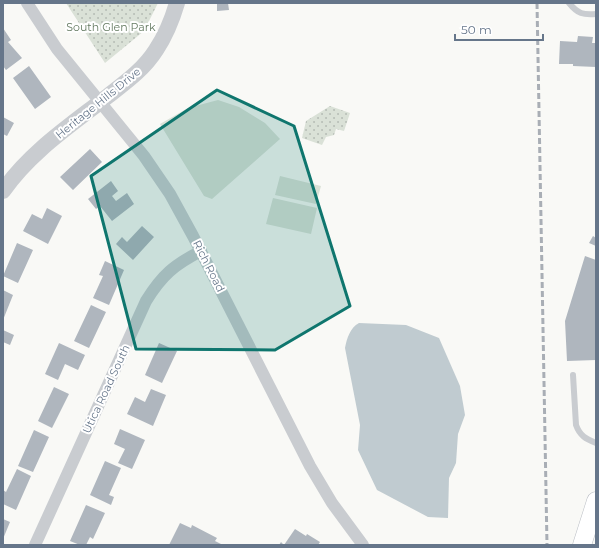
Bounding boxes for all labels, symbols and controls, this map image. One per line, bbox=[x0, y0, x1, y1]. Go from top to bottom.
scale bar bbox=[455, 16, 543, 42]
park label: South Glen Park bbox=[66, 20, 156, 34]
text: 50 m bbox=[461, 22, 492, 37]
street label: Heritage Hills Drive bbox=[53, 64, 144, 142]
street label: Rich Road bbox=[190, 238, 228, 294]
street label: Utica Road South bbox=[79, 342, 133, 436]

